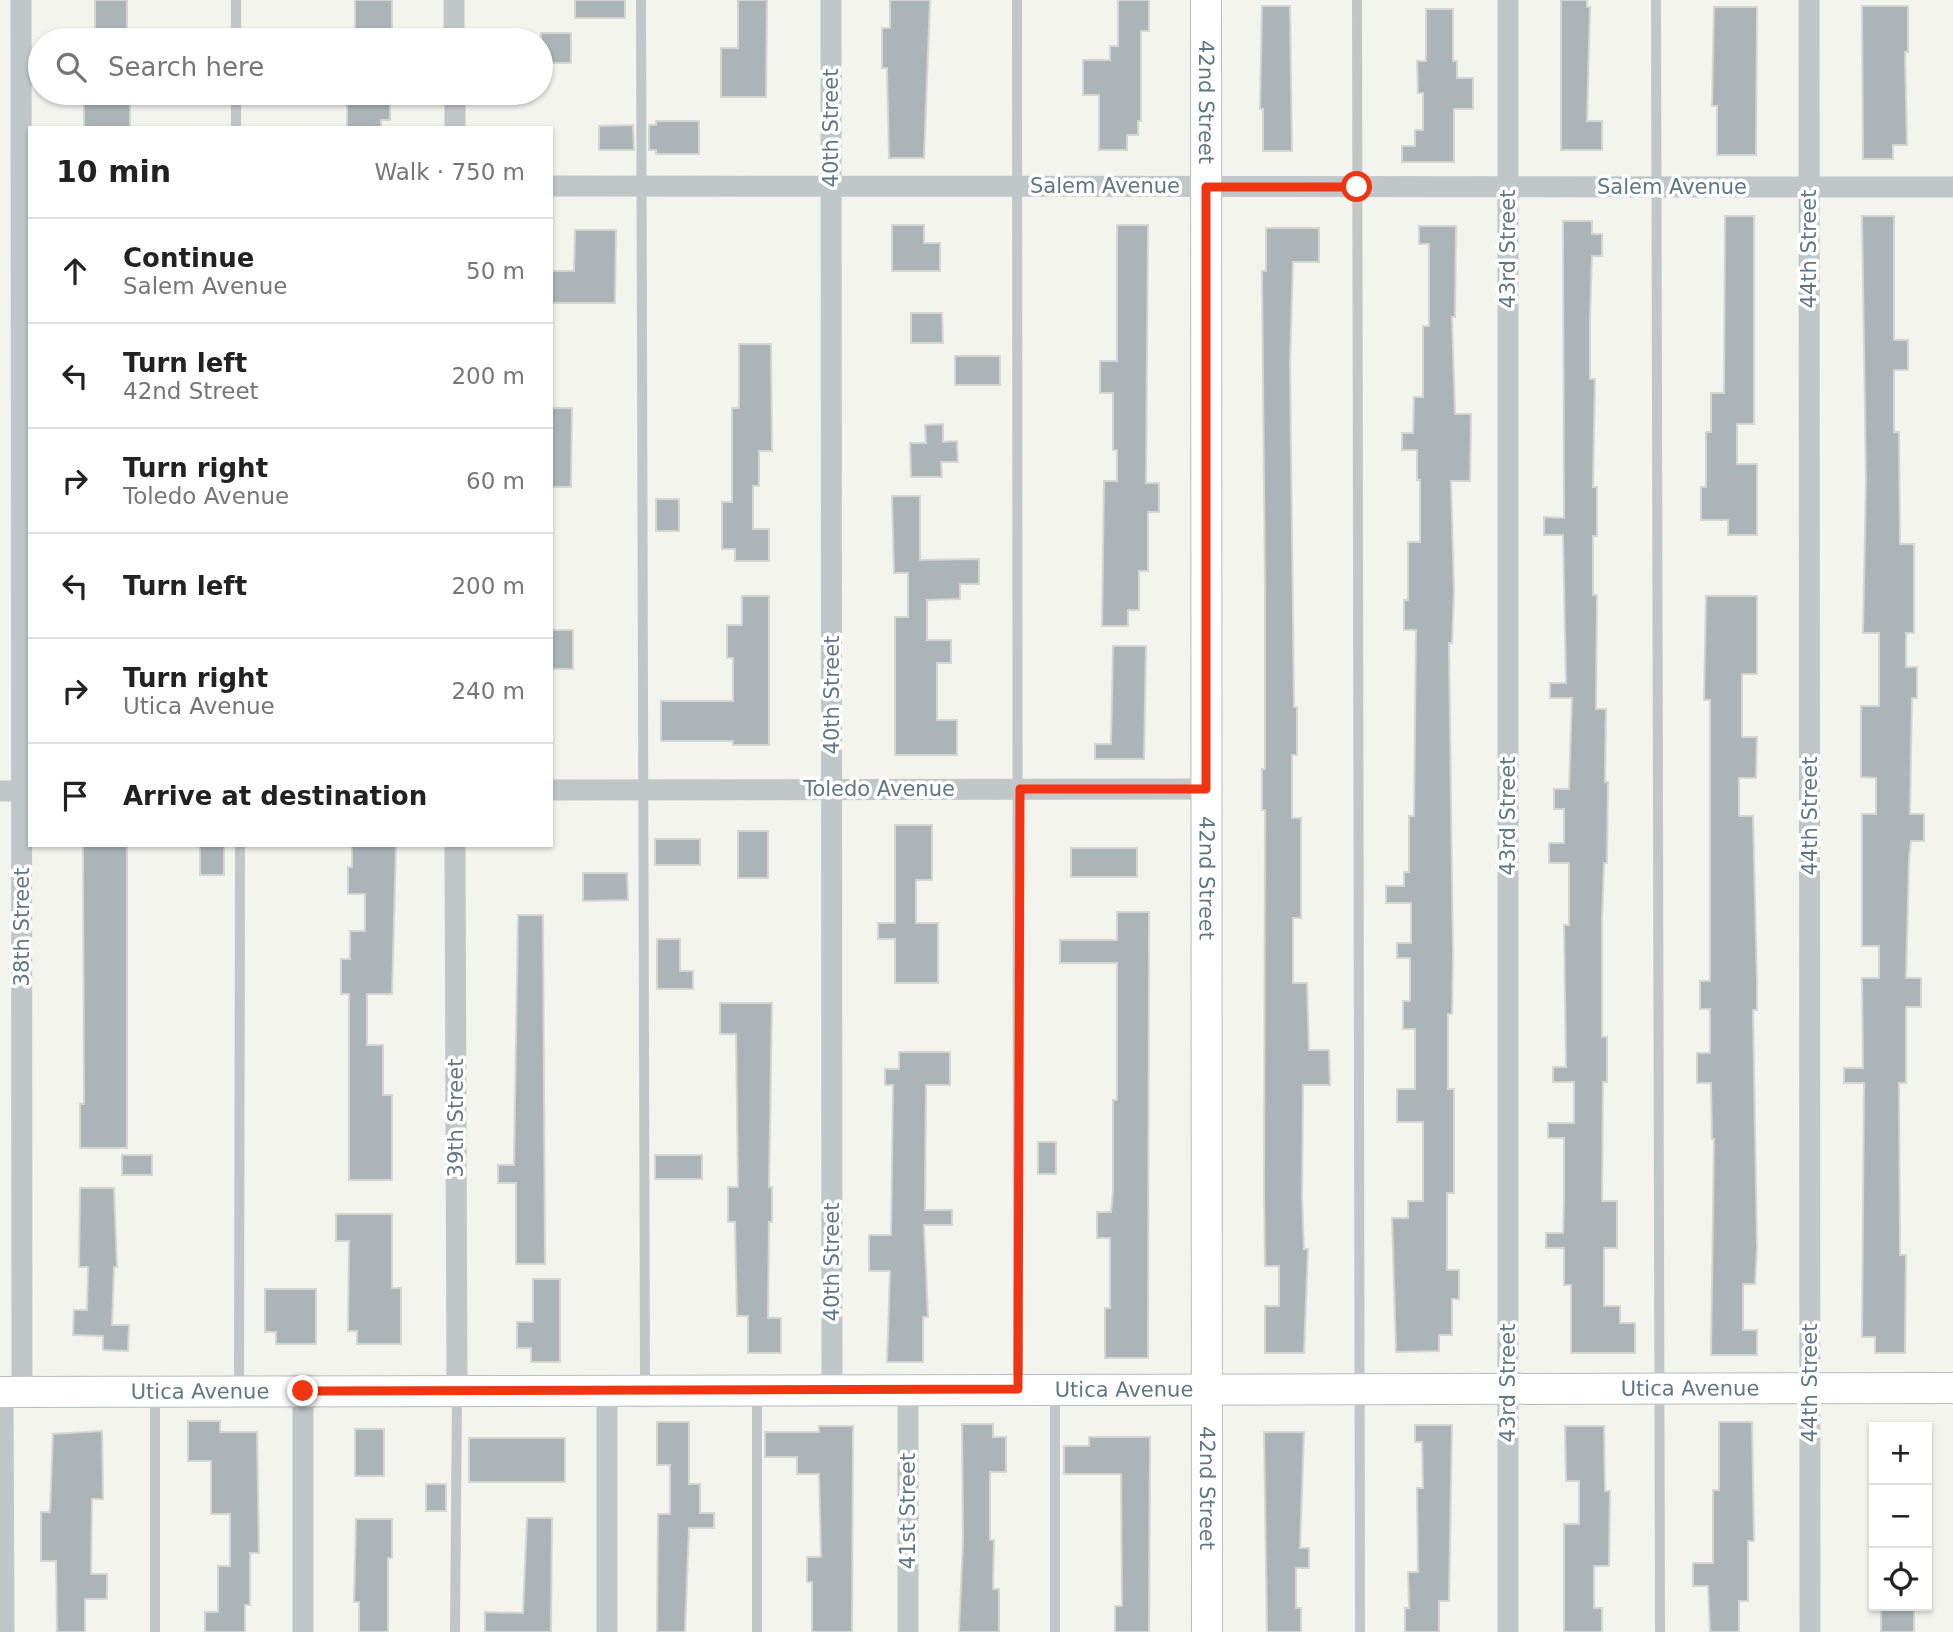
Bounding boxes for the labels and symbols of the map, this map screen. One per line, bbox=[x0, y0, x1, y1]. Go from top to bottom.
street label: 42nd Street bbox=[1194, 40, 1218, 164]
street label: 40th Street bbox=[819, 69, 843, 187]
route start bbox=[1341, 171, 1372, 202]
street label: Salem Avenue bbox=[1030, 174, 1180, 198]
street label: Salem Avenue bbox=[1597, 175, 1747, 199]
street label: 43rd Street bbox=[1496, 190, 1520, 308]
street label: 44th Street bbox=[1797, 190, 1821, 308]
street label: 40th Street bbox=[820, 636, 844, 754]
street label: 43rd Street bbox=[1496, 757, 1520, 875]
street label: 44th Street bbox=[1798, 757, 1822, 875]
street label: Toledo Avenue bbox=[802, 777, 955, 801]
street label: 42nd Street bbox=[1195, 816, 1219, 940]
street label: 38th Street bbox=[10, 868, 34, 986]
street label: 39th Street bbox=[444, 1059, 468, 1177]
street label: 40th Street bbox=[820, 1203, 844, 1321]
street label: 43rd Street bbox=[1496, 1324, 1520, 1442]
street label: 44th Street bbox=[1798, 1324, 1822, 1442]
route end bbox=[287, 1375, 318, 1406]
street label: Utica Avenue bbox=[1621, 1376, 1759, 1401]
street label: Utica Avenue bbox=[1055, 1378, 1193, 1402]
street label: Utica Avenue bbox=[131, 1379, 269, 1404]
street label: 42nd Street bbox=[1195, 1426, 1219, 1550]
street label: 41st Street bbox=[896, 1453, 920, 1569]

